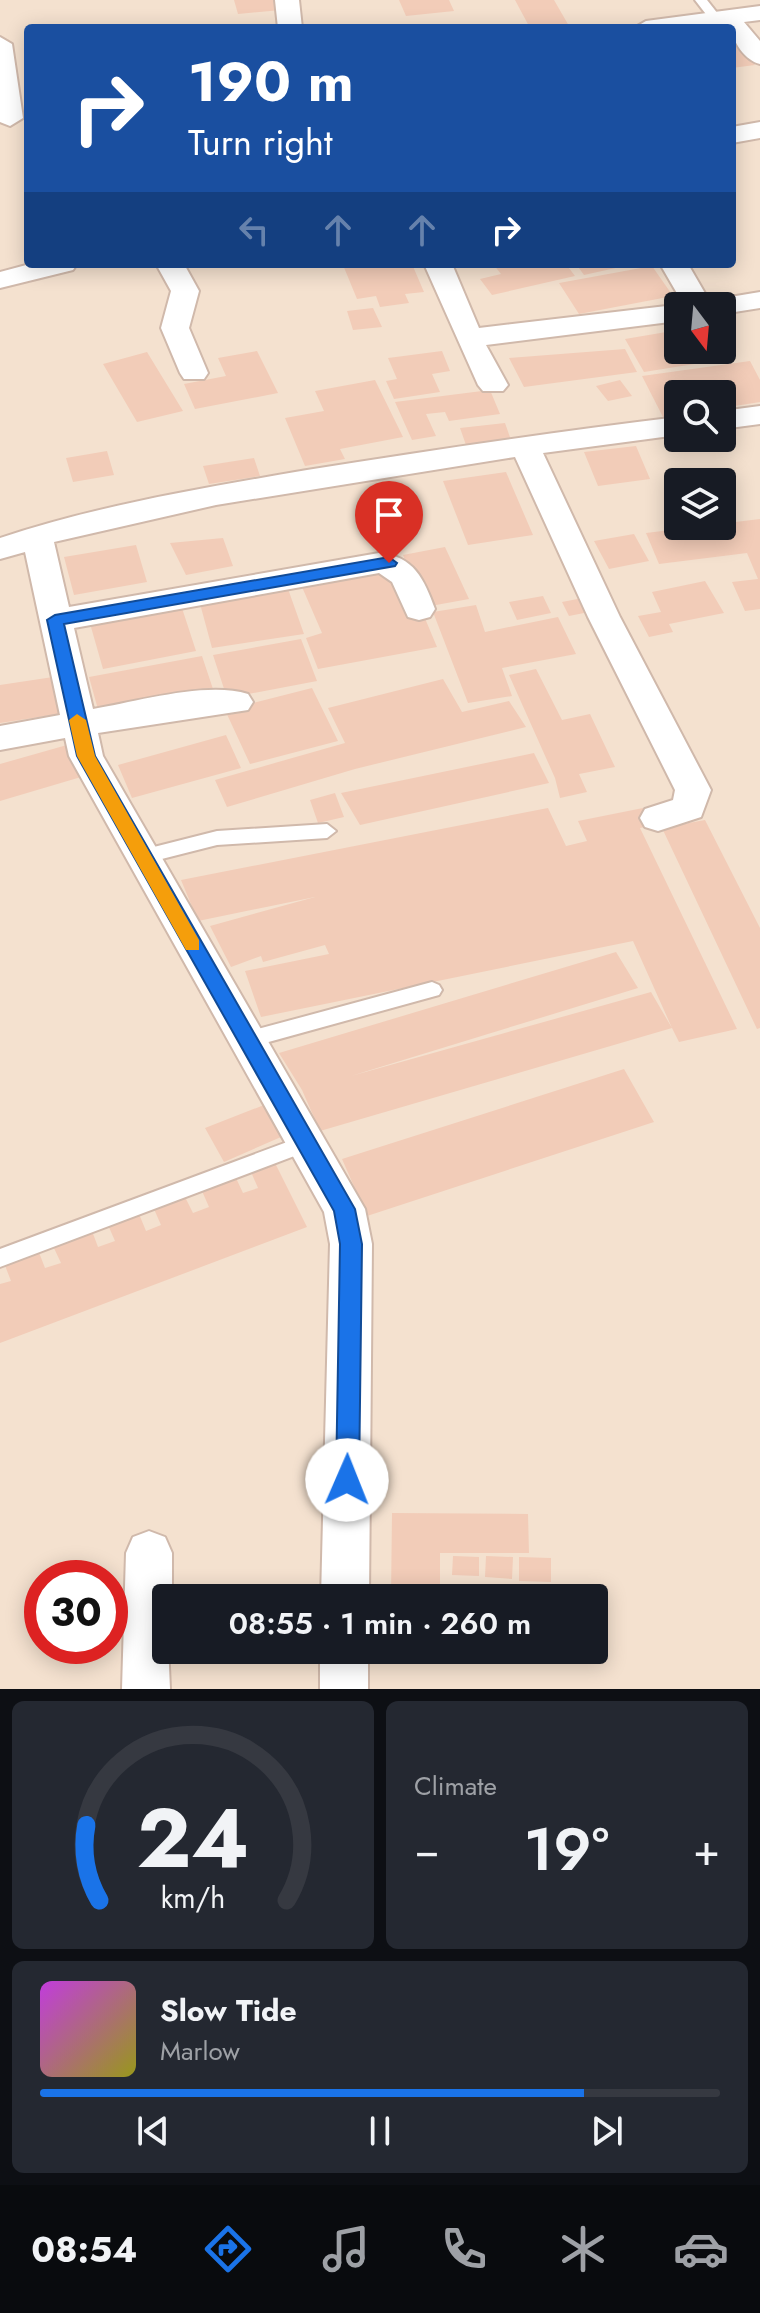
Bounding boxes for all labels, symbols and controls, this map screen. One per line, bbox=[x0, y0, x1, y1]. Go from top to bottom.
text: 190 m bbox=[188, 41, 354, 122]
icon: right bbox=[56, 56, 160, 160]
text: Turn right bbox=[188, 116, 333, 168]
icon: left bbox=[232, 208, 276, 252]
icon: ahead bbox=[316, 208, 360, 252]
icon: ahead bbox=[400, 208, 444, 252]
icon: right bbox=[484, 208, 528, 252]
north arrow bbox=[664, 292, 736, 364]
map controls bbox=[664, 292, 736, 540]
button: search bbox=[664, 380, 736, 452]
button: layers bbox=[664, 468, 736, 540]
pin bbox=[355, 481, 423, 563]
icon: arrive bbox=[367, 493, 411, 537]
position arrow bbox=[305, 1438, 389, 1522]
speed limit sign: 30 bbox=[24, 1560, 128, 1664]
text: 08:55 · 1 min · 260 m bbox=[229, 1602, 531, 1645]
text: Climate bbox=[414, 1767, 497, 1805]
text: 24 bbox=[137, 1778, 249, 1898]
text: 19° bbox=[524, 1806, 609, 1893]
text: − bbox=[414, 1818, 440, 1882]
text: + bbox=[693, 1818, 720, 1882]
text: km/h bbox=[161, 1877, 225, 1919]
text: Slow Tide bbox=[160, 1989, 297, 2032]
text: Marlow bbox=[160, 2032, 240, 2070]
icon: previous bbox=[131, 2109, 175, 2153]
icon: pause bbox=[358, 2109, 402, 2153]
icon: next bbox=[585, 2109, 629, 2153]
icon: directions bbox=[200, 2221, 256, 2277]
icon: music bbox=[318, 2221, 374, 2277]
icon: phone bbox=[436, 2221, 492, 2277]
icon: climate bbox=[555, 2221, 611, 2277]
icon: car bbox=[673, 2221, 729, 2277]
text: 08:54 bbox=[31, 2223, 137, 2275]

